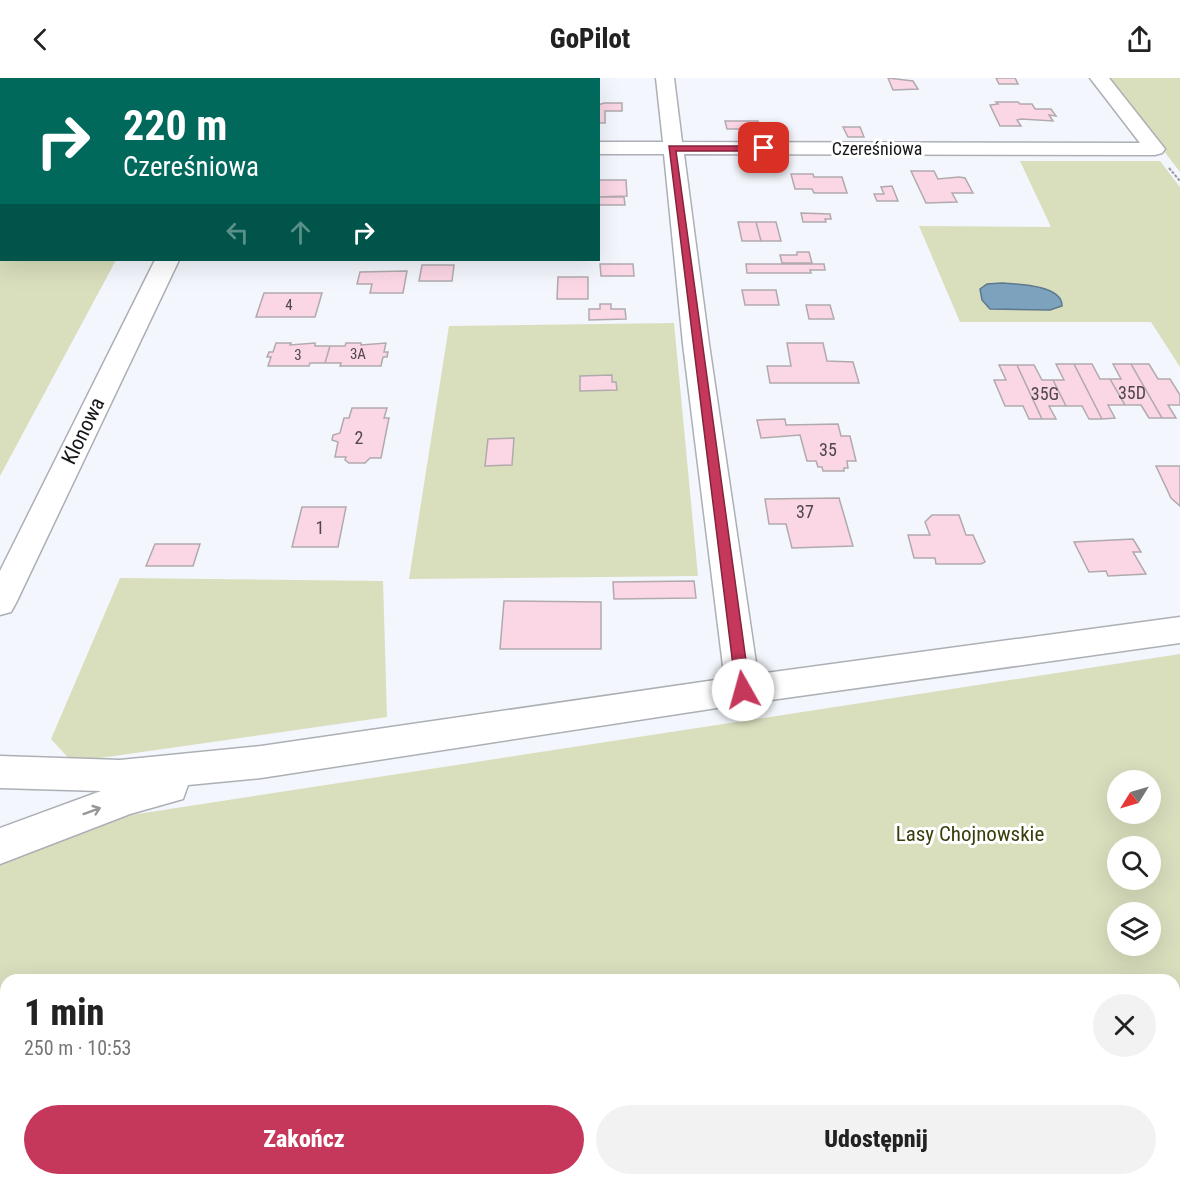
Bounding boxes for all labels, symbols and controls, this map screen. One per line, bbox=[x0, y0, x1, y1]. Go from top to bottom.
icon: back bbox=[24, 23, 57, 56]
text: GoPilot bbox=[550, 23, 630, 55]
icon: share bbox=[1123, 23, 1156, 56]
text: 220 m bbox=[123, 101, 228, 150]
icon: right bbox=[24, 102, 102, 180]
pin bbox=[738, 122, 789, 173]
icon: arrive bbox=[747, 131, 780, 164]
street label: Czereśniowa bbox=[832, 138, 922, 159]
text: Czereśniowa bbox=[123, 151, 259, 183]
icon: left bbox=[221, 216, 254, 249]
icon: ahead bbox=[284, 216, 317, 249]
icon: right bbox=[347, 216, 380, 249]
house number: 4 bbox=[285, 296, 293, 314]
house number: 3A bbox=[350, 345, 366, 363]
house number: 3 bbox=[294, 346, 302, 364]
house number: 35D bbox=[1118, 382, 1146, 403]
house number: 35G bbox=[1031, 383, 1059, 404]
street label: Klonowa bbox=[57, 394, 109, 468]
house number: 2 bbox=[355, 427, 364, 448]
house number: 35 bbox=[819, 439, 837, 460]
house number: 37 bbox=[796, 501, 814, 522]
house number: 1 bbox=[316, 517, 324, 538]
position arrow bbox=[711, 658, 775, 722]
north arrow bbox=[1107, 770, 1161, 824]
map controls bbox=[1107, 770, 1161, 956]
one-way arrow bbox=[83, 804, 101, 815]
park label: Lasy Chojnowskie bbox=[896, 822, 1044, 846]
button: search bbox=[1107, 836, 1161, 890]
button: layers bbox=[1107, 902, 1161, 956]
text: 1 min bbox=[24, 992, 104, 1034]
button: close bbox=[1093, 994, 1156, 1057]
text: 250 m · 10:53 bbox=[24, 1036, 131, 1060]
button: Zakończ bbox=[24, 1105, 584, 1174]
button: Udostępnij bbox=[596, 1105, 1156, 1174]

